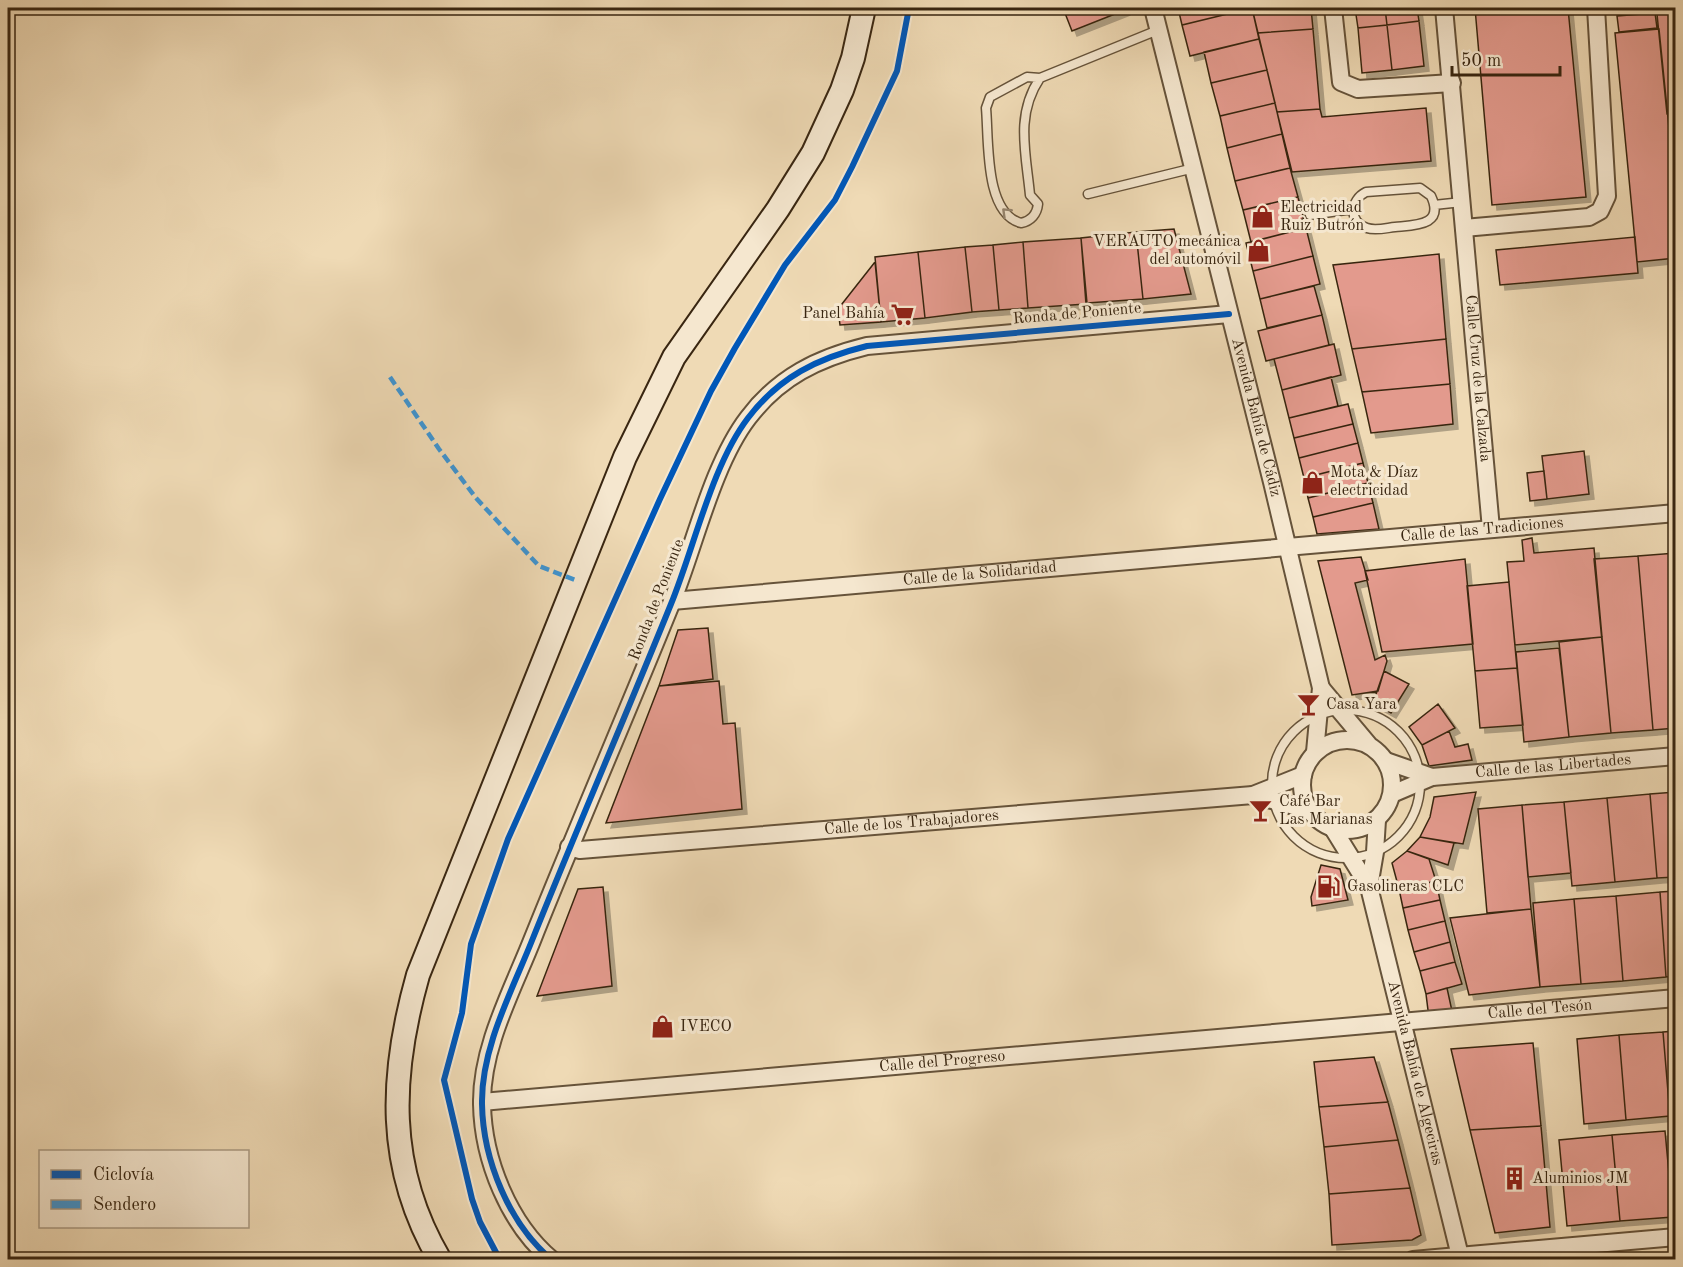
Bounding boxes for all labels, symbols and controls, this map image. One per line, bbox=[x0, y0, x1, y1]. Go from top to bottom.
scale bar bbox=[1452, 39, 1560, 77]
text: 50 m bbox=[1461, 52, 1501, 70]
place label: Electricidad Ruiz Butrón bbox=[1280, 200, 1365, 234]
shop icon: Electricidad Ruiz Butrón bbox=[1249, 204, 1275, 230]
one-way arrow bbox=[1002, 209, 1013, 219]
place label: VERAUTO mecánica del automóvil bbox=[1093, 234, 1241, 268]
shop icon: VERAUTO mecánica del automóvil bbox=[1246, 238, 1272, 264]
street label: Calle Cruz de la Calzada bbox=[1462, 294, 1493, 463]
street label: Ronda de Poniente bbox=[1012, 300, 1142, 328]
supermarket icon: Panel Bahía bbox=[890, 301, 916, 327]
place label: Panel Bahía bbox=[802, 306, 885, 322]
street label: Avenida Bahía de Cádiz bbox=[1228, 336, 1283, 498]
place label: Mota & Díaz electricidad bbox=[1330, 465, 1418, 499]
shop icon: Mota & Díaz electricidad bbox=[1299, 469, 1325, 495]
street label: Calle de las Tradiciones bbox=[1400, 515, 1564, 545]
street label: Ronda de Poniente bbox=[626, 537, 688, 663]
street label: Calle de la Solidaridad bbox=[902, 559, 1057, 589]
bar icon: Casa Yara bbox=[1295, 692, 1321, 718]
place label: Casa Yara bbox=[1326, 697, 1397, 713]
street label: Calle de las Libertades bbox=[1474, 752, 1632, 781]
place label: Café Bar Las Marianas bbox=[1279, 794, 1373, 828]
bar icon: Café Bar Las Marianas bbox=[1248, 798, 1274, 824]
street label: Calle de los Trabajadores bbox=[823, 808, 1000, 838]
fuel station icon: Gasolineras CLC bbox=[1316, 874, 1342, 900]
place label: Gasolineras CLC bbox=[1347, 879, 1464, 895]
street label: Avenida Bahía de Algeciras bbox=[1384, 979, 1445, 1167]
street label: Calle del Tesón bbox=[1487, 997, 1593, 1022]
shop icon: IVECO bbox=[649, 1014, 675, 1040]
place label: IVECO bbox=[680, 1019, 732, 1035]
street label: Calle del Progreso bbox=[879, 1048, 1006, 1075]
legend bbox=[39, 1150, 249, 1228]
text: Ciclovía bbox=[93, 1166, 154, 1184]
building icon: Aluminios JM bbox=[1501, 1166, 1527, 1192]
place label: Aluminios JM bbox=[1532, 1171, 1628, 1187]
text: Sendero bbox=[93, 1196, 156, 1214]

